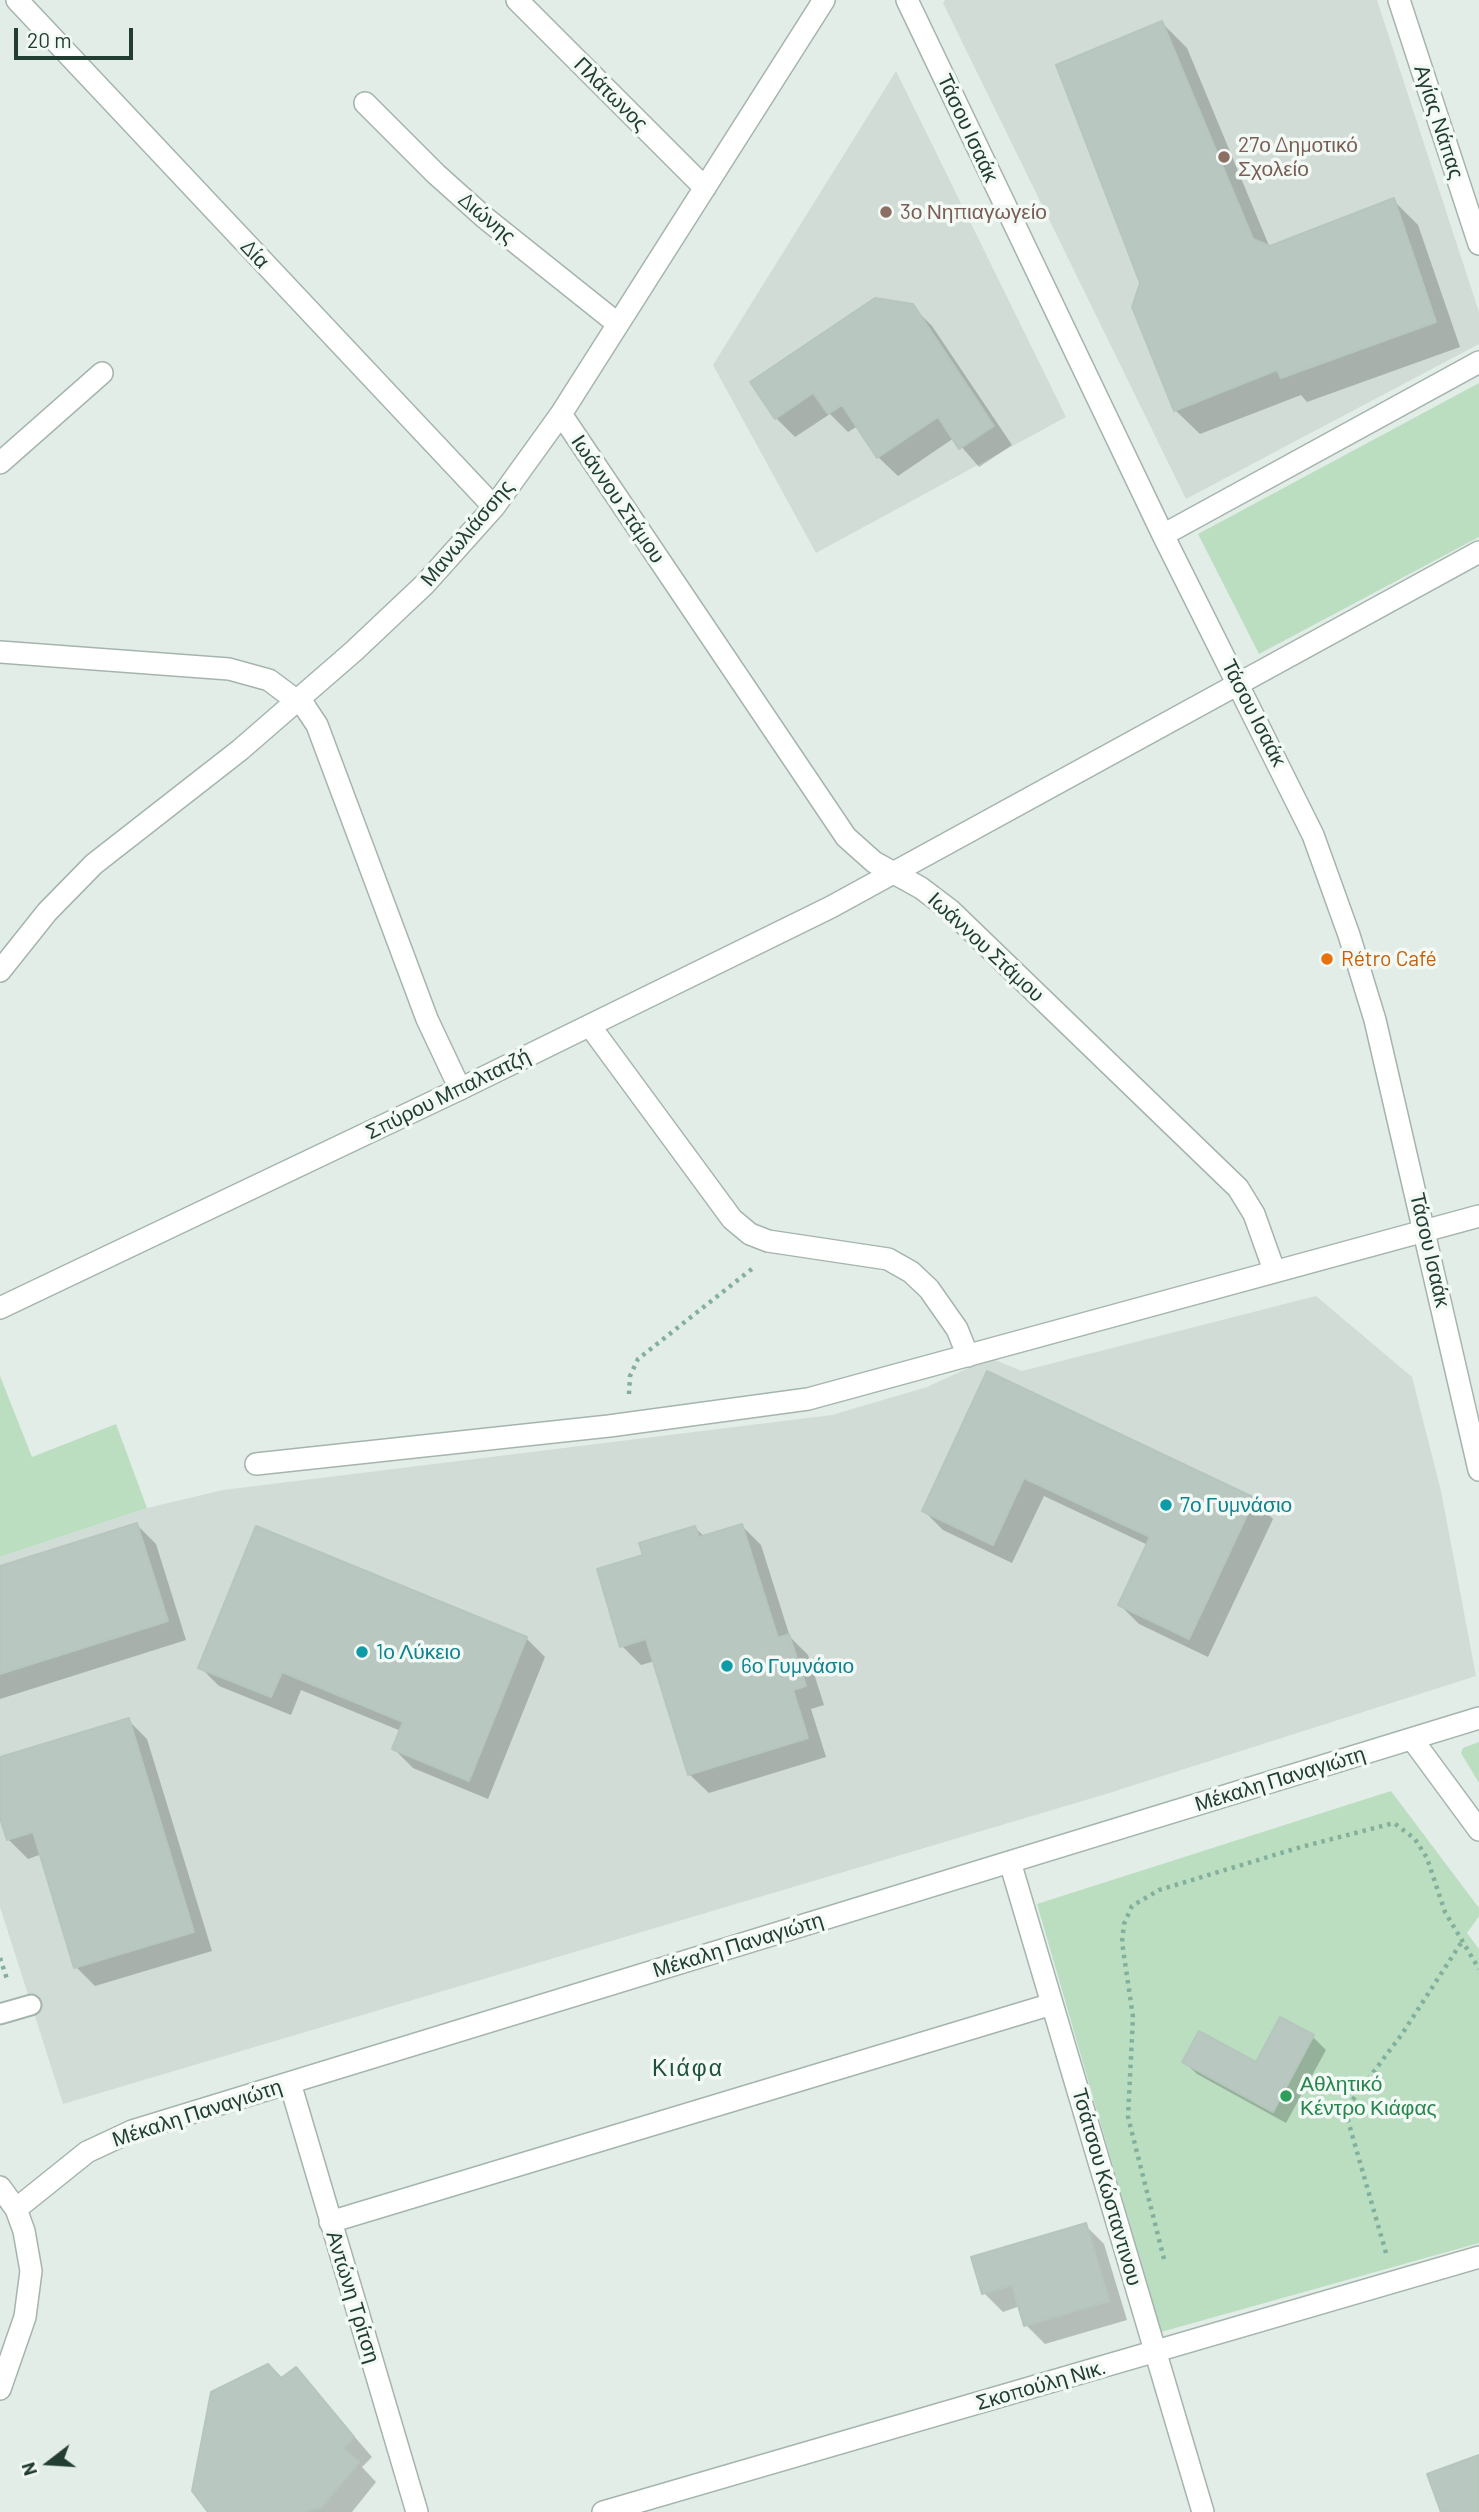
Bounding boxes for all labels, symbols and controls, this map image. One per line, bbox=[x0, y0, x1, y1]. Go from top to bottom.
scale bar bbox=[18, 14, 136, 58]
text: 20 m bbox=[27, 27, 72, 52]
street label: Πλάτωνος bbox=[569, 52, 653, 136]
street label: Αγίας Νάπας bbox=[1409, 62, 1469, 182]
street label: Τάσου Ισαάκ bbox=[932, 70, 1004, 186]
place label: 27ο Δημοτικό Σχολείο bbox=[1238, 132, 1358, 182]
marker: 27ο Δημοτικό Σχολείο bbox=[1216, 149, 1232, 165]
street label: Διώνης bbox=[453, 187, 521, 249]
place label: 3ο Νηπιαγωγείο bbox=[900, 199, 1047, 225]
marker: 3ο Νηπιαγωγείο bbox=[878, 204, 894, 220]
street label: Δία bbox=[235, 234, 275, 274]
street label: Ιωάννου Στάμου bbox=[566, 430, 670, 568]
street label: Μανωλιάσσης bbox=[415, 475, 519, 591]
street label: Τάσου Ισαάκ bbox=[1216, 655, 1292, 771]
street label: Ιωάννου Στάμου bbox=[923, 887, 1049, 1007]
place label: Rétro Café bbox=[1341, 946, 1437, 972]
marker: Rétro Café bbox=[1319, 951, 1335, 967]
street label: Σπύρου Μπαλτατζή bbox=[362, 1043, 534, 1145]
street label: Τάσου Ισαάκ bbox=[1405, 1190, 1455, 1310]
place label: 7ο Γυμνάσιο bbox=[1180, 1492, 1292, 1518]
marker: 7ο Γυμνάσιο bbox=[1158, 1497, 1174, 1513]
place label: 1ο Λύκειο bbox=[376, 1639, 461, 1665]
marker: 1ο Λύκειο bbox=[354, 1644, 370, 1660]
place label: 6ο Γυμνάσιο bbox=[741, 1653, 854, 1679]
marker: 6ο Γυμνάσιο bbox=[719, 1658, 735, 1674]
street label: Μέκαλη Παναγιώτη bbox=[1192, 1741, 1368, 1817]
street label: Μέκαλη Παναγιώτη bbox=[650, 1907, 826, 1983]
district label: Κιάφα bbox=[653, 2054, 723, 2082]
place label: Αθλητικό Κέντρο Κιάφας bbox=[1300, 2071, 1437, 2121]
street label: Μέκαλη Παναγιώτη bbox=[109, 2074, 285, 2152]
street label: Τσάτσου Κώσταντινου bbox=[1067, 2085, 1147, 2289]
marker: Αθλητικό Κέντρο Κιάφας bbox=[1278, 2088, 1294, 2104]
street label: Αντώνη Τρίτση bbox=[321, 2228, 385, 2366]
street label: Σκοπούλη Νικ. bbox=[973, 2354, 1109, 2416]
north arrow bbox=[14, 2428, 84, 2498]
text: N bbox=[16, 2460, 41, 2479]

